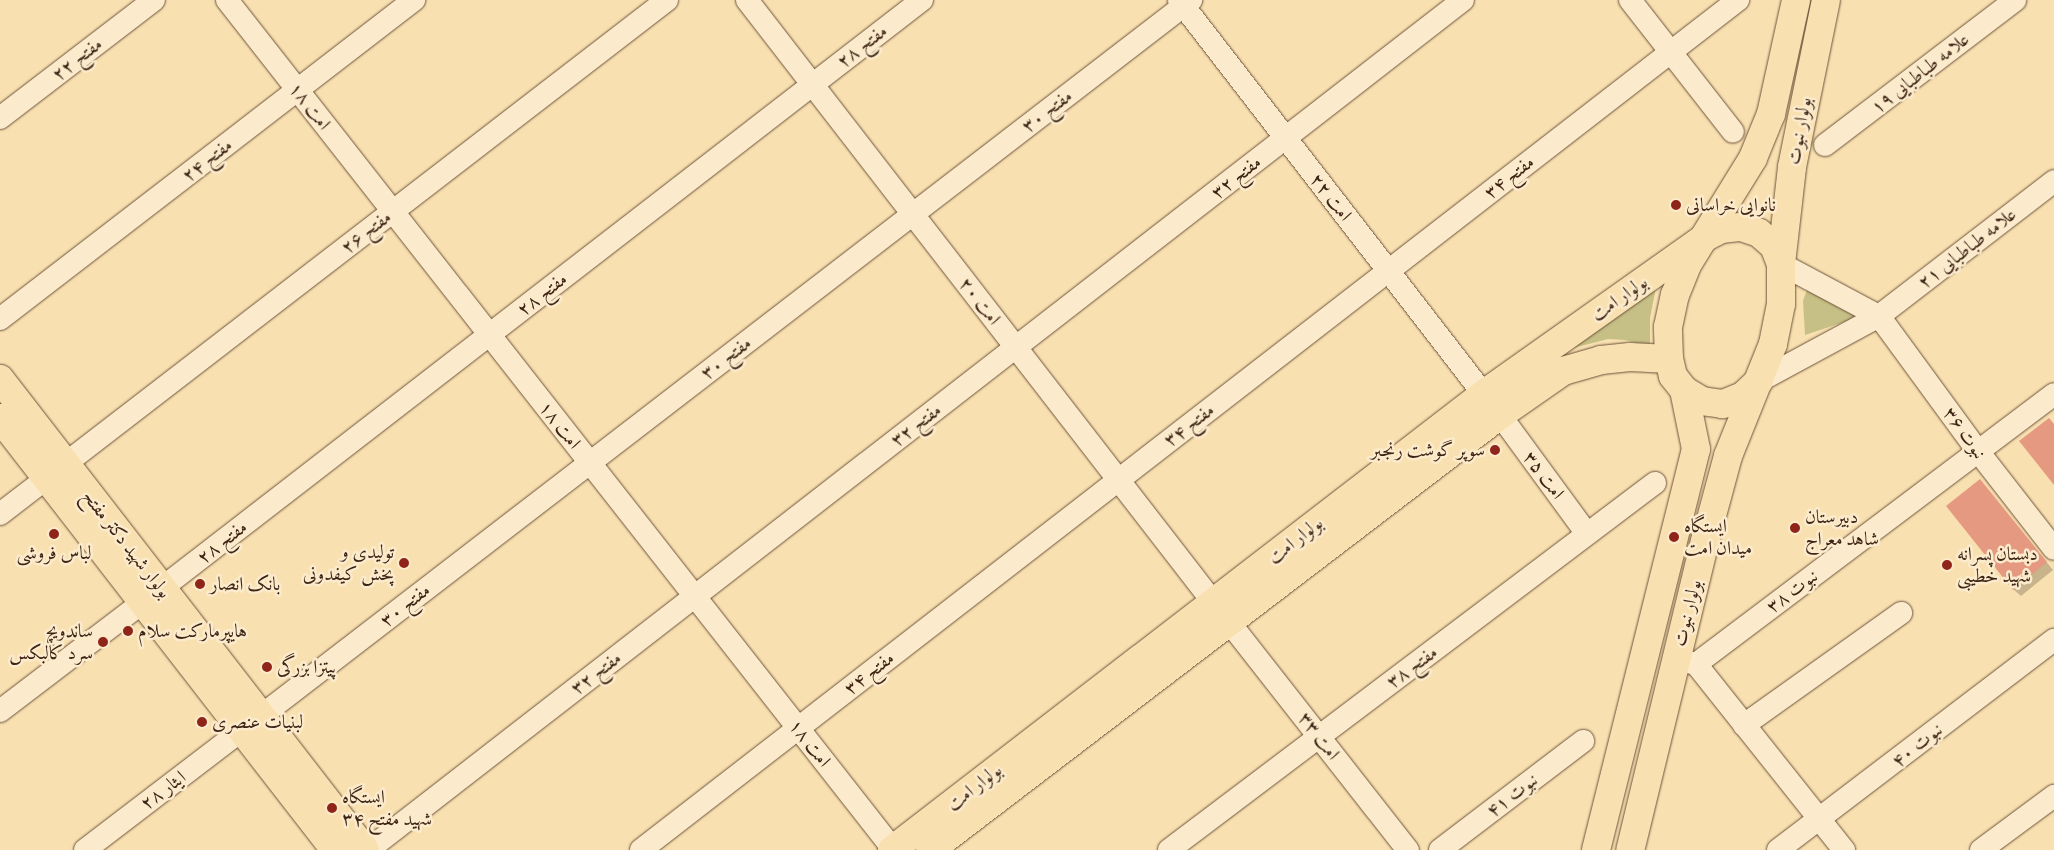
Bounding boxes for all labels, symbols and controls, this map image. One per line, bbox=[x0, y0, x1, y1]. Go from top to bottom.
street label: مفتح ۲۸ bbox=[832, 19, 892, 73]
street label: علامه طباطبایی ۱۹ bbox=[1866, 28, 1974, 118]
street label: مفتح ۲۲ bbox=[47, 32, 107, 86]
street label: امت ۱۸ bbox=[284, 78, 336, 134]
street label: مفتح ۳۰ bbox=[1017, 84, 1077, 138]
street label: بولوار نبوت bbox=[1782, 95, 1816, 167]
street label: مفتح ۲۴ bbox=[177, 133, 237, 187]
street label: مفتح ۳۲ bbox=[1206, 150, 1266, 204]
street label: مفتح ۳۴ bbox=[1479, 150, 1539, 204]
street label: امت ۲۲ bbox=[1305, 169, 1357, 225]
place label: نانوایی خراسانی bbox=[1686, 194, 1776, 216]
marker: نانوایی خراسانی bbox=[1670, 199, 1682, 211]
street label: علامه طباطبایی ۲۱ bbox=[1913, 203, 2021, 293]
street label: مفتح ۲۶ bbox=[336, 205, 396, 259]
street label: مفتح ۲۸ bbox=[512, 267, 572, 321]
street label: بولوار امت bbox=[1586, 270, 1652, 326]
street label: امت ۲۰ bbox=[954, 273, 1006, 329]
street label: مفتح ۳۰ bbox=[696, 331, 756, 385]
street label: امت ۱۸ bbox=[534, 397, 586, 453]
street label: مفتح ۳۲ bbox=[886, 398, 946, 452]
street label: مفتح ۳۴ bbox=[1159, 398, 1219, 452]
street label: نبوت ۳۶ bbox=[1939, 403, 1991, 463]
place label: سوپر گوشت رنجبر bbox=[1371, 439, 1485, 461]
marker: سوپر گوشت رنجبر bbox=[1489, 444, 1501, 456]
street label: امت ۳۵ bbox=[1519, 446, 1569, 504]
street label: بولوار شهید دکتر مفتح bbox=[78, 485, 176, 603]
place label: دبیرستان شاهد معراج bbox=[1805, 506, 1879, 550]
street label: بولوار امت bbox=[1263, 511, 1327, 569]
street label: مفتح ۲۸ bbox=[192, 515, 252, 569]
place label: ایستگاه میدان امت bbox=[1684, 515, 1752, 559]
marker: دبیرستان شاهد معراج bbox=[1789, 522, 1801, 534]
marker: لباس فروشی bbox=[48, 528, 60, 540]
marker: ایستگاه میدان امت bbox=[1668, 531, 1680, 543]
place label: تولیدی و پخش کیفدونی bbox=[303, 541, 394, 585]
place label: لباس فروشی bbox=[16, 542, 92, 564]
place label: دبستان پسرانه شهید خطیبی bbox=[1957, 543, 2038, 587]
marker: تولیدی و پخش کیفدونی bbox=[398, 557, 410, 569]
marker: دبستان پسرانه شهید خطیبی bbox=[1941, 559, 1953, 571]
street label: نبوت ۳۸ bbox=[1762, 564, 1822, 618]
place label: بانک انصار bbox=[210, 573, 280, 595]
street label: بولوار نبوت bbox=[1668, 577, 1706, 649]
marker: بانک انصار bbox=[194, 578, 206, 590]
street label: مفتح ۳۰ bbox=[375, 578, 435, 632]
place label: ساندویچ سرد کالبکس bbox=[9, 620, 93, 664]
place label: هایپرمارکت سلام bbox=[138, 620, 247, 642]
marker: هایپرمارکت سلام bbox=[122, 625, 134, 637]
marker: ساندویچ سرد کالبکس bbox=[97, 636, 109, 648]
street label: مفتح ۳۸ bbox=[1382, 641, 1442, 693]
street label: مفتح ۳۲ bbox=[566, 646, 626, 700]
street label: مفتح ۳۴ bbox=[839, 646, 899, 700]
place label: پیتزا بزرگی bbox=[277, 656, 337, 678]
marker: پیتزا بزرگی bbox=[261, 661, 273, 673]
street label: امت ۳۳ bbox=[1293, 708, 1345, 764]
place label: لبنیات عنصری bbox=[212, 711, 303, 733]
street label: امت ۱۸ bbox=[784, 715, 836, 771]
marker: لبنیات عنصری bbox=[196, 716, 208, 728]
street label: نبوت ۴۰ bbox=[1887, 718, 1947, 772]
street label: بولوار امت bbox=[942, 758, 1006, 816]
street label: ایثار ۲۸ bbox=[136, 766, 190, 814]
street label: نبوت ۴۱ bbox=[1482, 768, 1542, 822]
place label: ایستگاه شهید مفتح ۳۴ bbox=[342, 786, 432, 830]
marker: ایستگاه شهید مفتح ۳۴ bbox=[326, 802, 338, 814]

